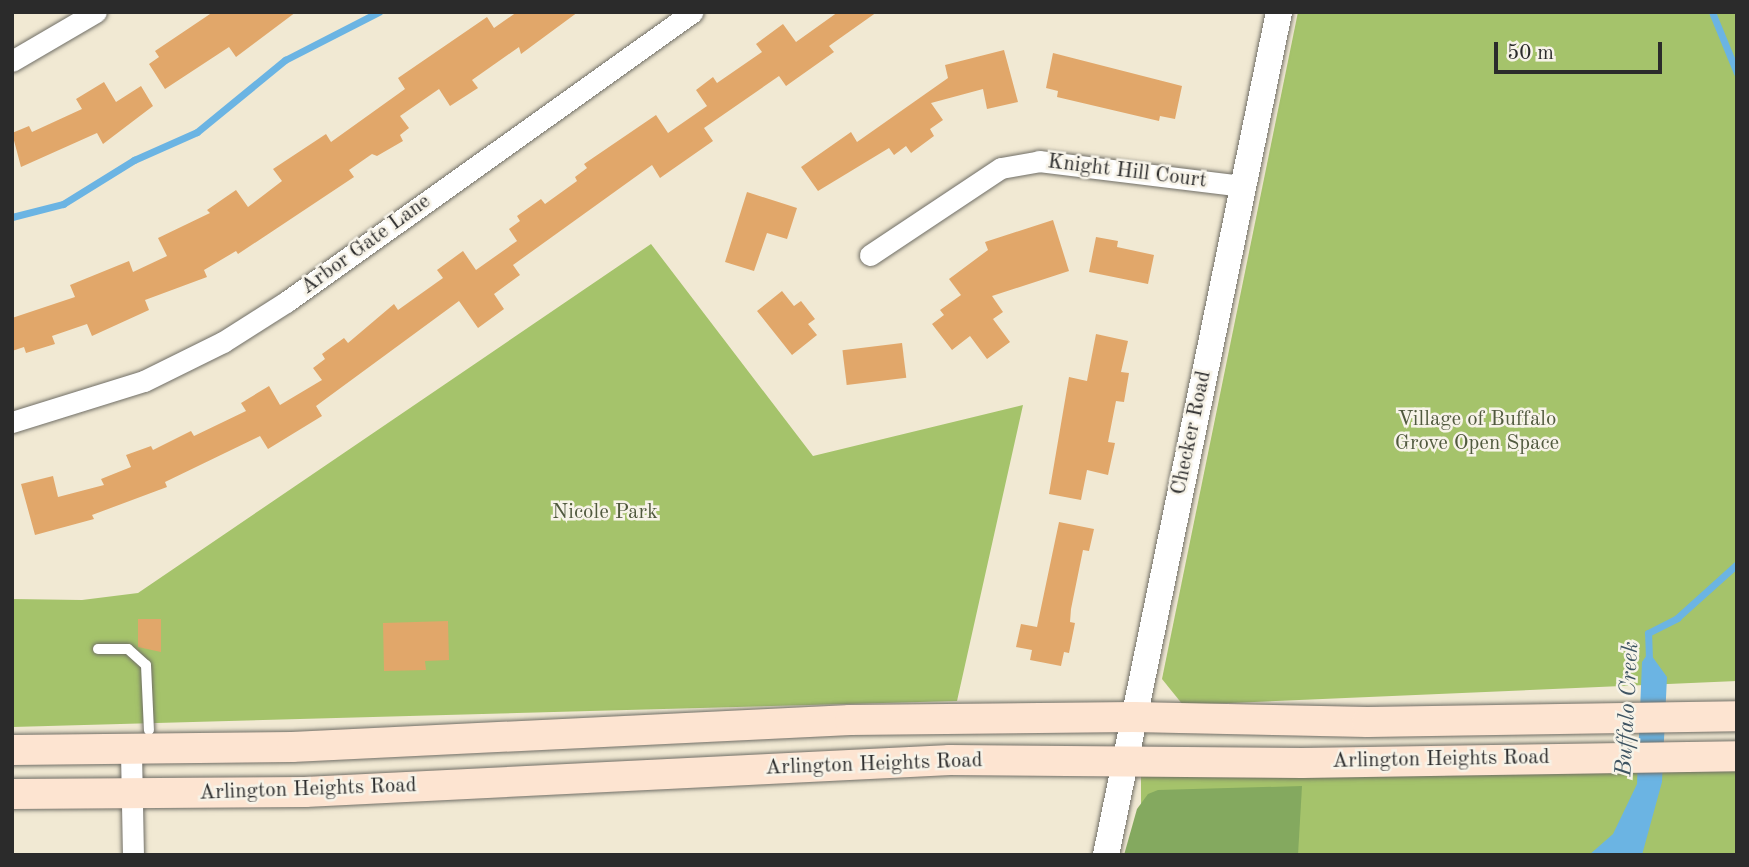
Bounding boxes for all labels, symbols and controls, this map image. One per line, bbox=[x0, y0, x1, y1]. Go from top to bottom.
scale bar bbox=[1497, 28, 1665, 72]
text: 50 m bbox=[1507, 43, 1554, 64]
street label: Knight Hill Court bbox=[1046, 150, 1208, 194]
street label: Arbor Gate Lane bbox=[296, 190, 436, 300]
street label: Checker Road bbox=[1167, 369, 1217, 497]
park label: Village of Buffalo Grove Open Space bbox=[1395, 407, 1559, 457]
park label: Nicole Park bbox=[552, 500, 658, 526]
water label: Buffalo Creek bbox=[1611, 641, 1645, 777]
street label: Arlington Heights Road bbox=[1332, 746, 1550, 774]
street label: Arlington Heights Road bbox=[765, 749, 983, 781]
street label: Arlington Heights Road bbox=[199, 774, 417, 806]

